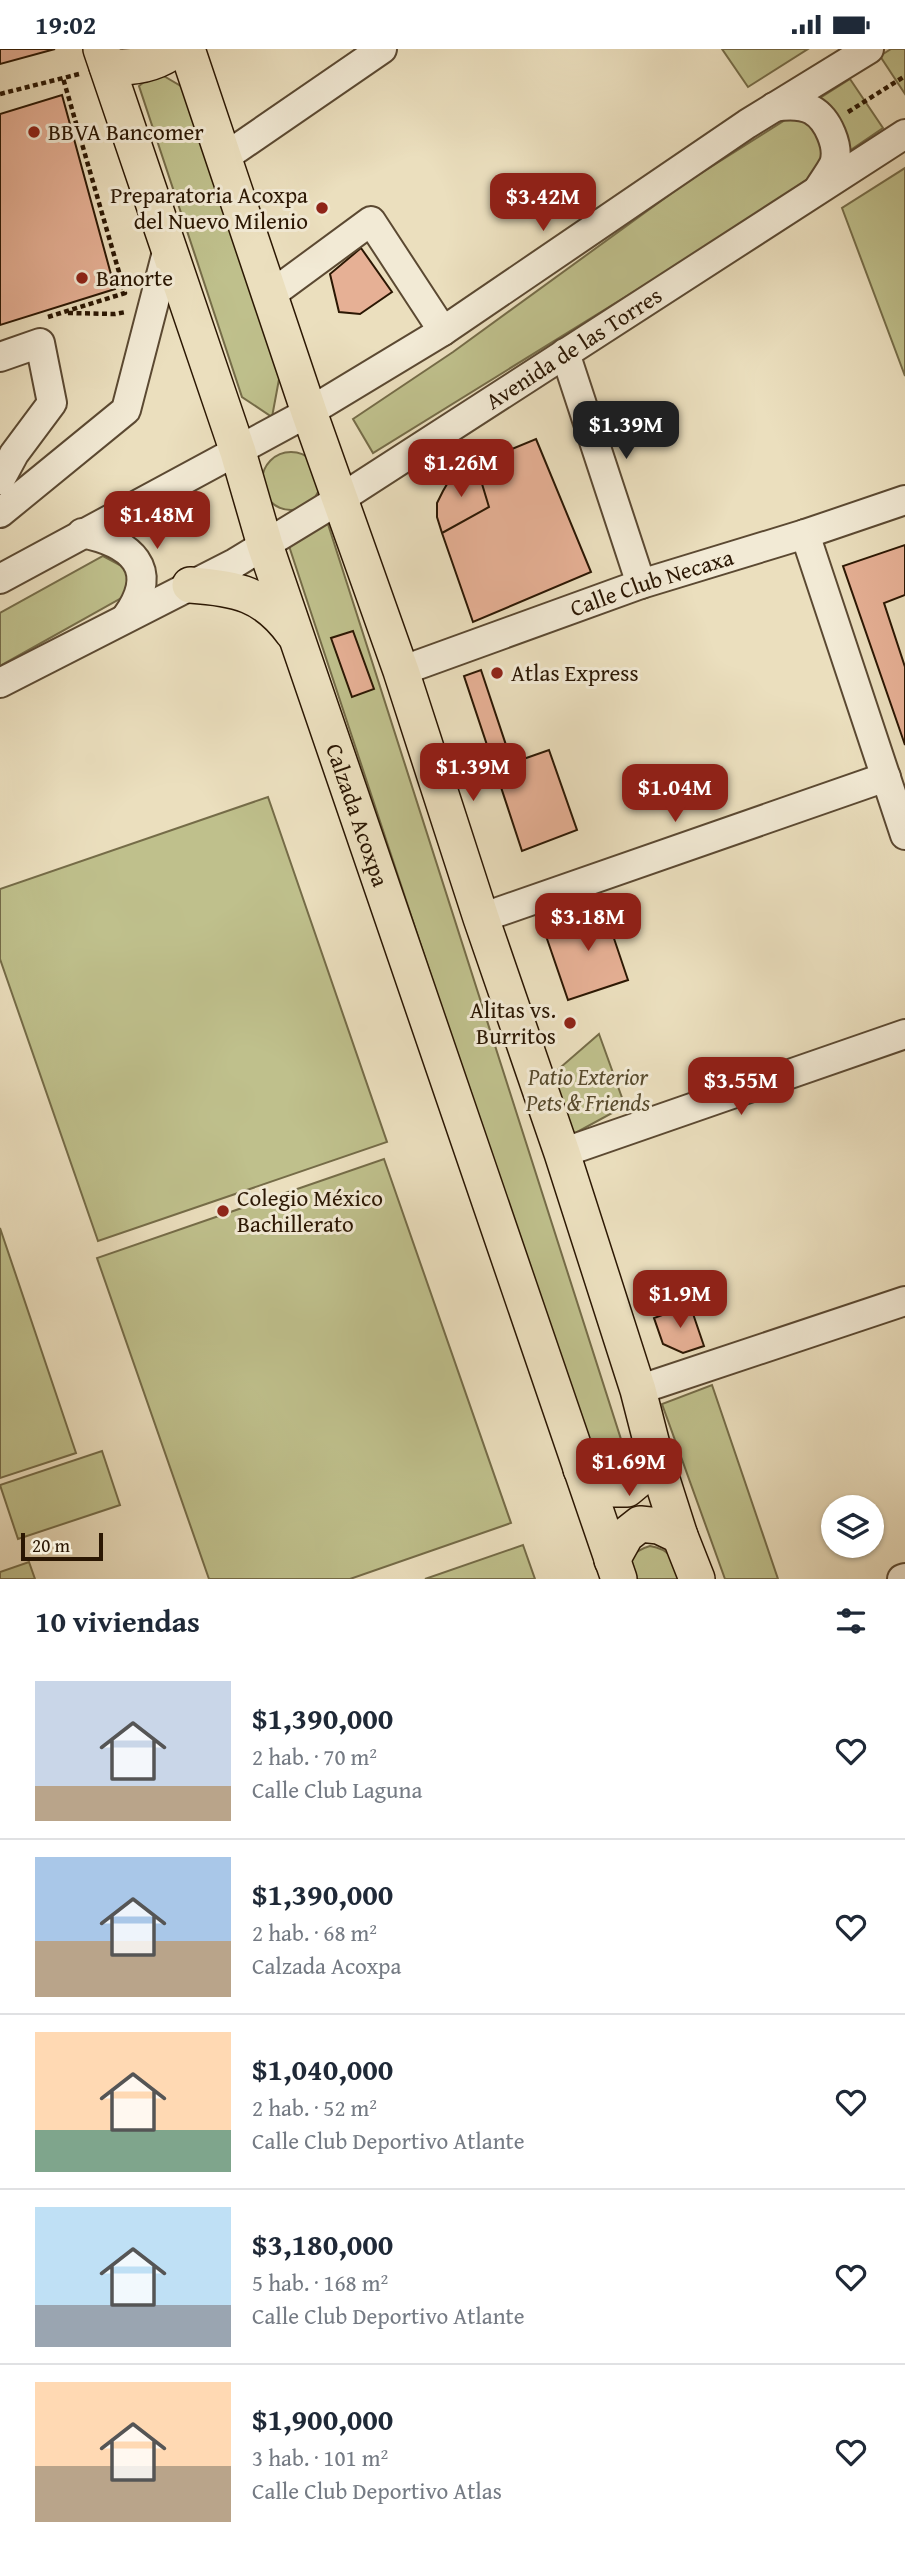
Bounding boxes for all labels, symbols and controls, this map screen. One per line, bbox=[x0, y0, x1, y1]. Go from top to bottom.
text: 19:02 bbox=[35, 5, 96, 44]
place label: BBVA Bancomer bbox=[48, 115, 204, 148]
marker: BBVA Bancomer bbox=[26, 124, 42, 140]
pin: $3.42M bbox=[486, 173, 600, 233]
place label: Preparatoria Acoxpa del Nuevo Milenio bbox=[110, 178, 308, 237]
text: $3.42M bbox=[506, 179, 580, 212]
marker: Preparatoria Acoxpa del Nuevo Milenio bbox=[314, 200, 330, 216]
place label: Banorte bbox=[96, 261, 173, 294]
marker: Banorte bbox=[74, 270, 90, 286]
street label: Avenida de las Torres bbox=[479, 278, 668, 417]
pin: $1.39M bbox=[569, 401, 683, 461]
text: $1.39M bbox=[589, 407, 663, 440]
pin: $1.26M bbox=[404, 440, 518, 499]
text: $1.26M bbox=[424, 445, 498, 478]
pin: $1.48M bbox=[100, 491, 214, 551]
text: $1.48M bbox=[120, 497, 194, 530]
street label: Calle Club Necaxa bbox=[565, 540, 737, 624]
place label: Atlas Express bbox=[511, 656, 639, 689]
marker: Atlas Express bbox=[489, 665, 505, 681]
street label: Calzada Acoxpa bbox=[318, 739, 398, 891]
pin: $1.39M bbox=[416, 743, 530, 803]
text: $1.39M bbox=[436, 749, 510, 782]
pin: $1.04M bbox=[618, 765, 732, 824]
text: $1.04M bbox=[638, 770, 712, 803]
pin: $3.18M bbox=[531, 893, 645, 953]
text: $3.18M bbox=[551, 899, 625, 932]
place label: Alitas vs. Burritos bbox=[470, 993, 556, 1052]
marker: Alitas vs. Burritos bbox=[562, 1015, 578, 1031]
pin: $3.55M bbox=[684, 1058, 798, 1117]
park label: Patio Exterior Pets & Friends bbox=[525, 1060, 651, 1119]
text: $3.55M bbox=[704, 1063, 778, 1096]
place label: Colegio México Bachillerato bbox=[237, 1181, 383, 1240]
marker: Colegio México Bachillerato bbox=[215, 1203, 231, 1219]
pin: $1.9M bbox=[631, 1271, 729, 1330]
text: $1.9M bbox=[649, 1276, 711, 1309]
pin: $1.69M bbox=[572, 1439, 686, 1498]
text: $1.69M bbox=[592, 1444, 666, 1477]
map controls bbox=[821, 1495, 884, 1558]
button: layers bbox=[821, 1495, 884, 1558]
scale bar bbox=[21, 1530, 103, 1562]
text: 20 m bbox=[32, 1531, 70, 1559]
text: 10 viviendas bbox=[35, 1599, 200, 1643]
icon: filters bbox=[832, 1602, 870, 1640]
text: $1,390,000 bbox=[252, 1696, 393, 1740]
icon: home bbox=[91, 1709, 175, 1793]
icon: heart bbox=[832, 1732, 870, 1770]
text: 2 hab. · 70 m² bbox=[252, 1740, 377, 1773]
text: Calle Club Laguna bbox=[252, 1773, 422, 1806]
text: $1,390,000 bbox=[252, 1872, 393, 1916]
icon: home bbox=[91, 1885, 175, 1969]
icon: heart bbox=[832, 1908, 870, 1946]
text: 2 hab. · 68 m² bbox=[252, 1916, 377, 1949]
text: Calzada Acoxpa bbox=[252, 1949, 401, 1982]
text: $1,040,000 bbox=[252, 2047, 393, 2091]
icon: home bbox=[91, 2060, 175, 2144]
icon: heart bbox=[832, 2083, 870, 2121]
text: 2 hab. · 52 m² bbox=[252, 2091, 377, 2124]
text: Calle Club Deportivo Atlante bbox=[252, 2124, 525, 2157]
text: $3,180,000 bbox=[252, 2222, 393, 2266]
icon: home bbox=[91, 2235, 175, 2319]
icon: heart bbox=[832, 2258, 870, 2296]
text: 5 hab. · 168 m² bbox=[252, 2266, 388, 2299]
text: Calle Club Deportivo Atlante bbox=[252, 2299, 525, 2332]
text: $1,900,000 bbox=[252, 2397, 393, 2441]
icon: home bbox=[91, 2410, 175, 2494]
icon: heart bbox=[832, 2433, 870, 2471]
text: 3 hab. · 101 m² bbox=[252, 2441, 388, 2474]
text: Calle Club Deportivo Atlas bbox=[252, 2474, 502, 2507]

